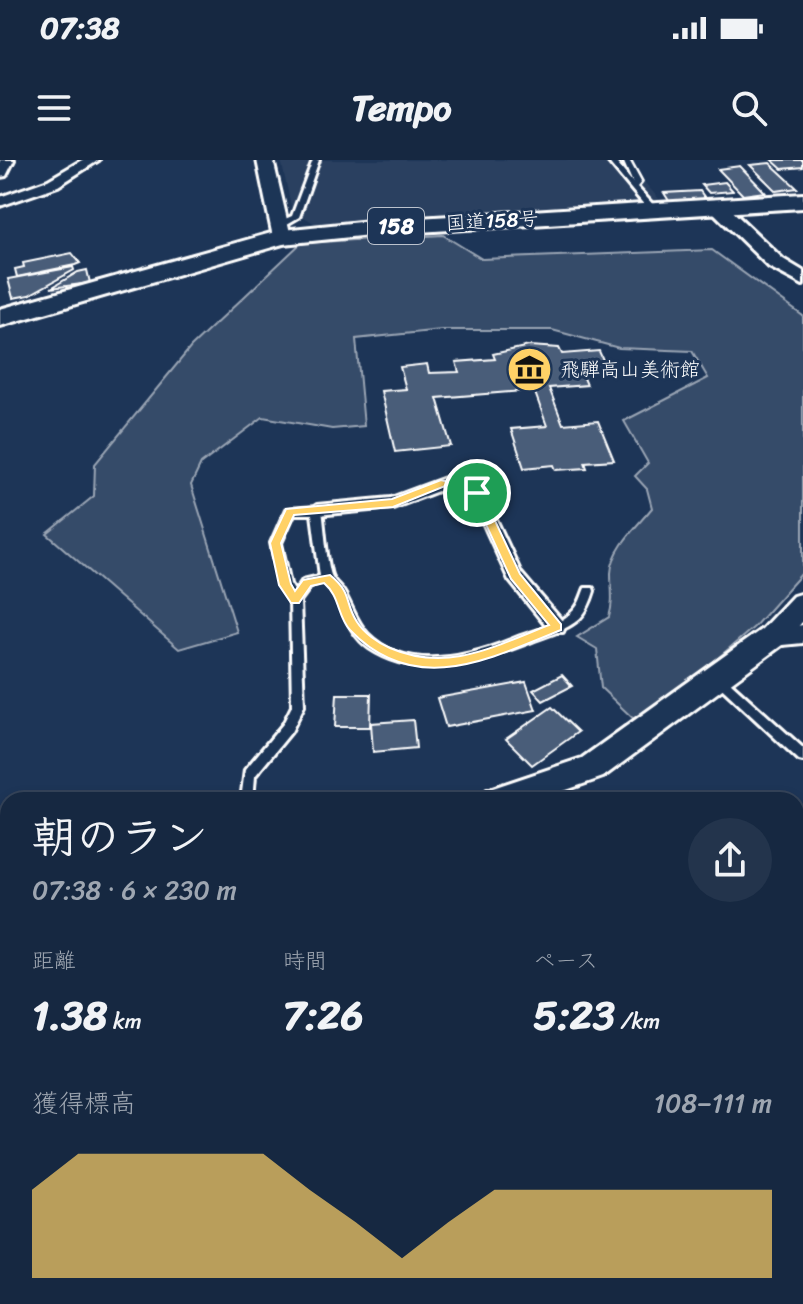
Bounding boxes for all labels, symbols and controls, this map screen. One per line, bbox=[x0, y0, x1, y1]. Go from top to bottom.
text: 07:38 bbox=[40, 1, 120, 55]
text: Tempo bbox=[351, 76, 452, 140]
icon: menu bbox=[32, 86, 76, 130]
icon: search bbox=[727, 86, 771, 130]
street label: 国道158号 bbox=[445, 201, 539, 241]
road number: 158 bbox=[368, 208, 424, 244]
museum icon: 飛騨高山美術館 bbox=[505, 345, 553, 393]
place label: 飛騨高山美術館 bbox=[560, 352, 700, 387]
pin bbox=[443, 459, 511, 527]
icon: arrive bbox=[455, 471, 499, 515]
text: 朝のラン bbox=[32, 798, 208, 876]
button: share bbox=[688, 818, 772, 902]
text: 07:38 · 6 × 230 m bbox=[32, 867, 237, 913]
text: 距離 bbox=[32, 941, 76, 980]
text: 時間 bbox=[283, 941, 327, 980]
text: ペース bbox=[533, 941, 598, 980]
text: 1.38 bbox=[32, 980, 107, 1051]
text: 7:26 bbox=[283, 980, 363, 1051]
text: 5:23 bbox=[533, 980, 615, 1051]
text: km bbox=[107, 1002, 142, 1041]
text: /km bbox=[615, 1002, 660, 1041]
text: 獲得標高 bbox=[32, 1080, 136, 1126]
text: 108–111 m bbox=[654, 1080, 772, 1126]

